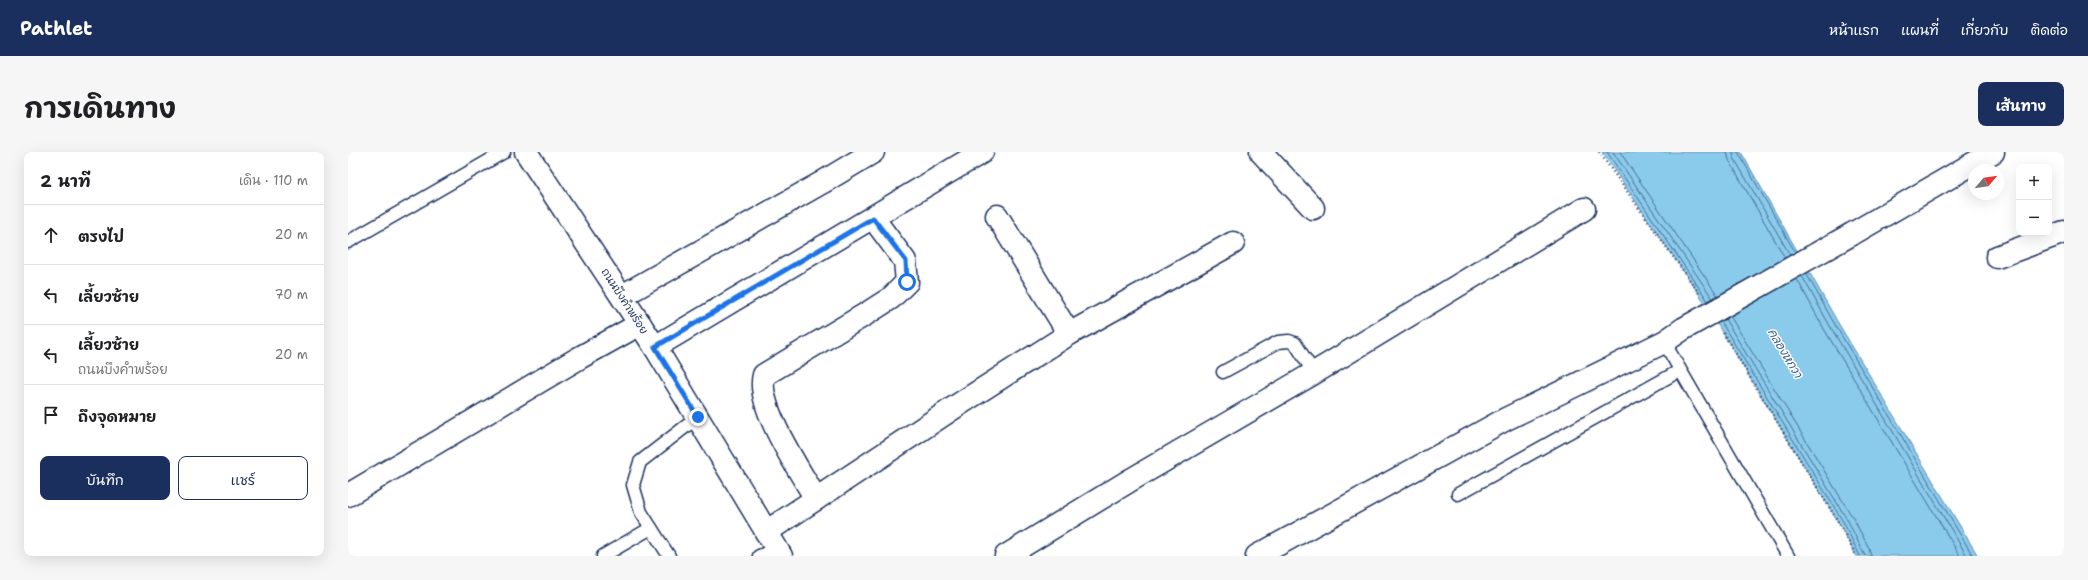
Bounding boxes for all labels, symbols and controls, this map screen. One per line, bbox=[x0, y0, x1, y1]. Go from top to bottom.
text: Pathlet bbox=[20, 16, 92, 41]
text: หน้าแรก bbox=[1829, 21, 1879, 39]
text: แผนที่ bbox=[1901, 21, 1939, 39]
text: เกี่ยวกับ bbox=[1961, 21, 2008, 39]
text: ติดต่อ bbox=[2030, 21, 2068, 39]
button: เส้นทาง bbox=[1978, 82, 2064, 126]
text: การเดินทาง bbox=[24, 89, 176, 127]
north arrow bbox=[1968, 164, 2004, 200]
map controls bbox=[2016, 164, 2052, 236]
button: + bbox=[2016, 164, 2052, 200]
text: 2 นาที bbox=[40, 170, 91, 192]
text: เดิน · 110 m bbox=[239, 172, 308, 189]
button: − bbox=[2016, 200, 2052, 236]
icon: ahead bbox=[40, 224, 62, 246]
text: 20 m bbox=[275, 226, 308, 243]
text: ตรงไป bbox=[78, 227, 124, 247]
street label: ถนนบึงคำพร้อย bbox=[598, 265, 652, 337]
route start bbox=[898, 273, 916, 291]
icon: left bbox=[40, 284, 62, 306]
text: 70 m bbox=[274, 286, 308, 303]
text: เลี้ยวซ้าย bbox=[78, 287, 139, 307]
water label: คลองหกวา bbox=[1764, 325, 1806, 381]
text: เลี้ยวซ้าย bbox=[78, 335, 139, 355]
icon: left bbox=[40, 344, 62, 366]
text: 20 m bbox=[275, 346, 308, 363]
text: ถนนบึงคำพร้อย bbox=[78, 361, 168, 378]
icon: arrive bbox=[40, 404, 62, 426]
text: ถึงจุดหมาย bbox=[78, 407, 156, 427]
route end bbox=[689, 408, 707, 426]
button: บันทึก bbox=[40, 456, 170, 500]
button: แชร์ bbox=[178, 456, 308, 500]

